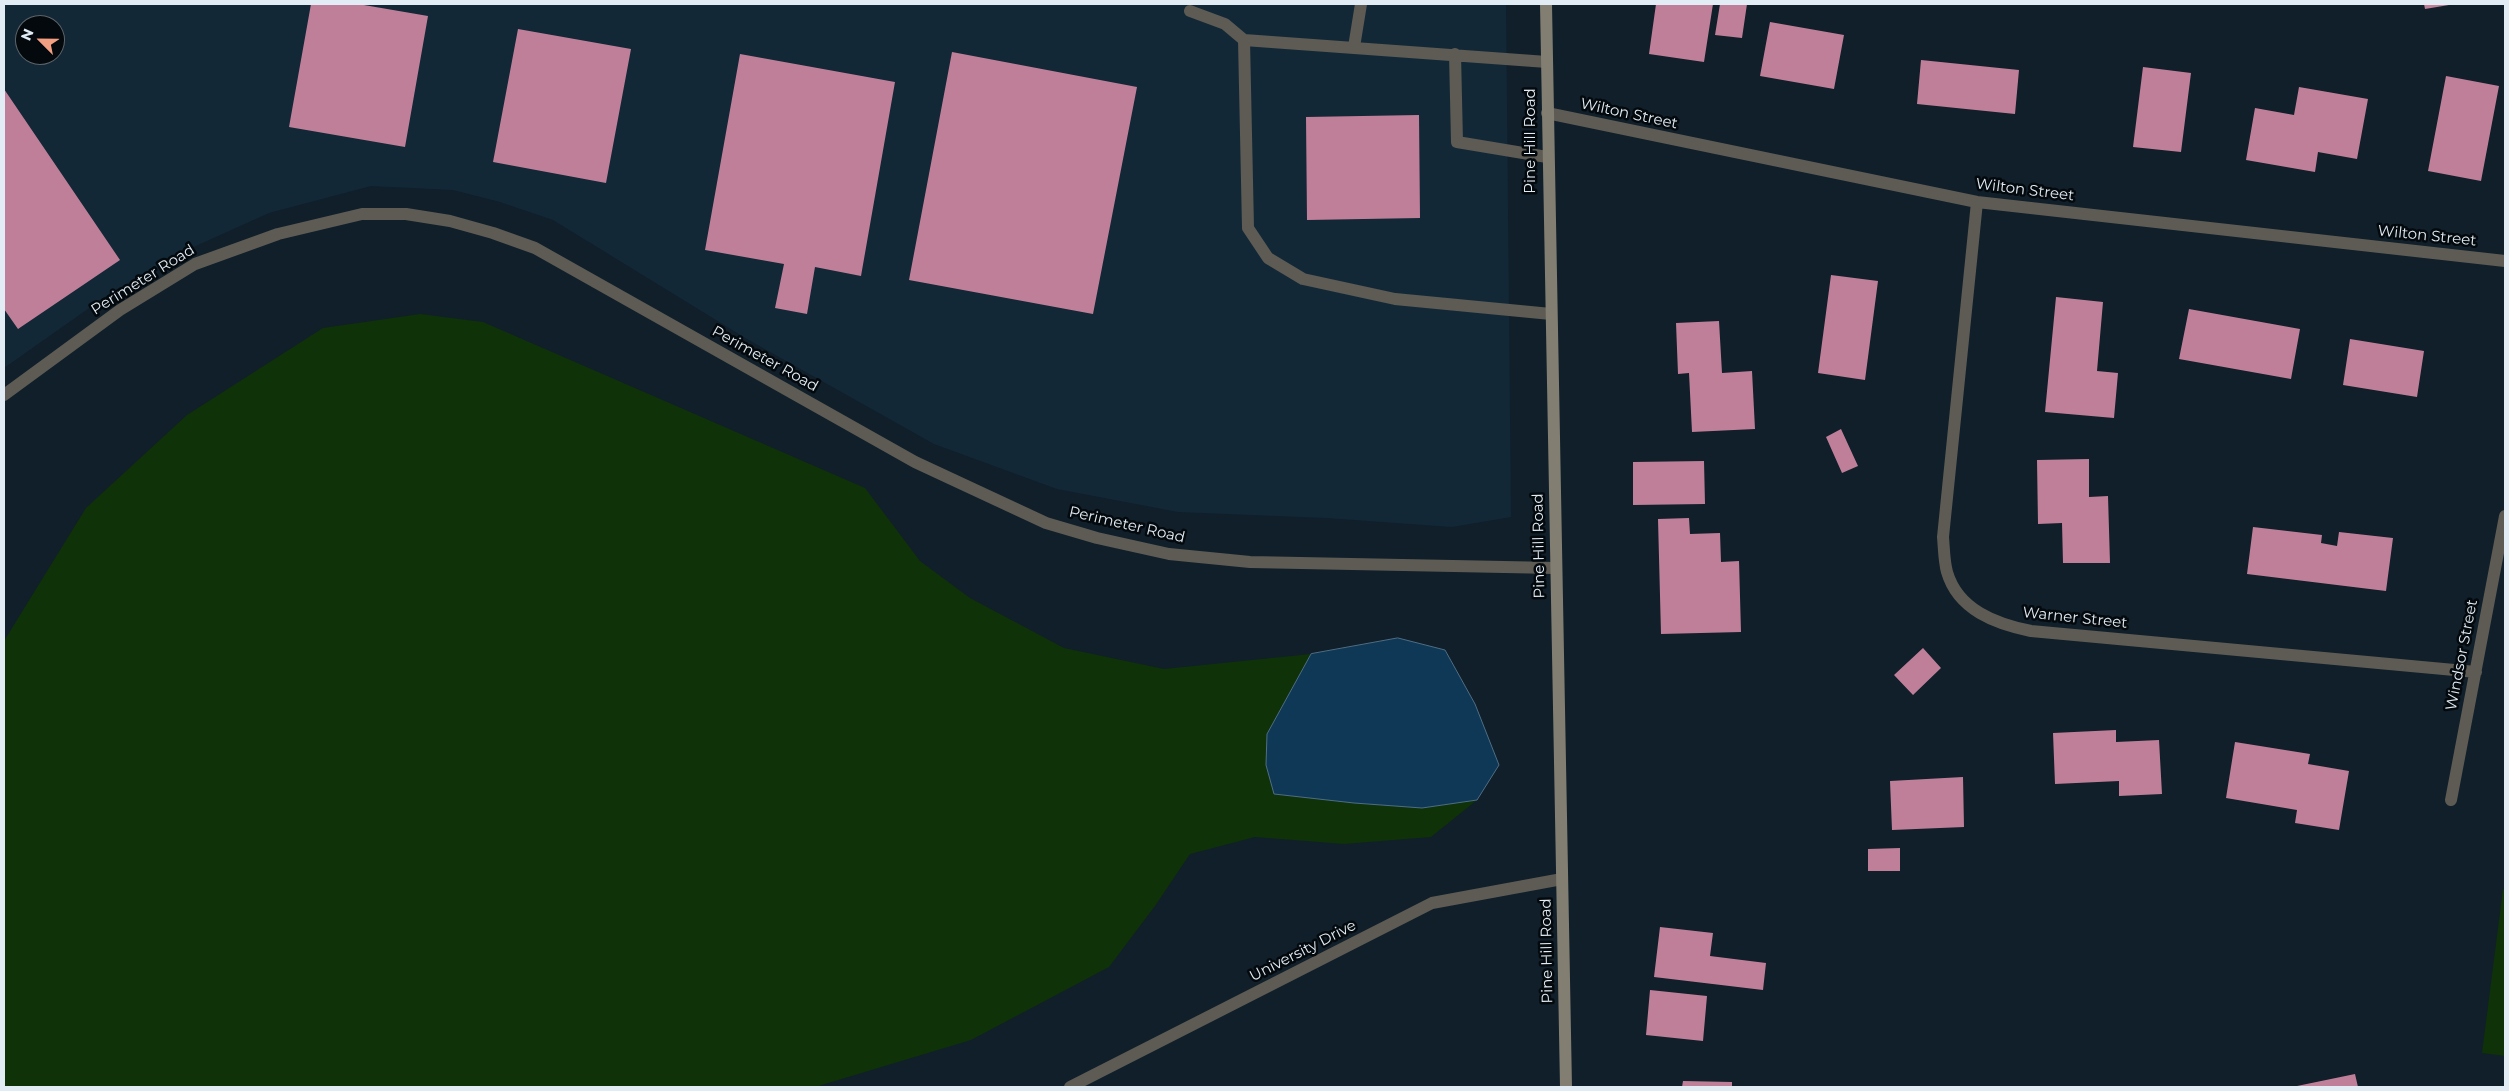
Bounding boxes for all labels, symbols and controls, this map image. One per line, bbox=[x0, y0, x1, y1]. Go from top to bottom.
north arrow bbox=[15, 15, 65, 65]
text: N bbox=[17, 26, 38, 43]
street label: Pine Hill Road bbox=[1522, 88, 1540, 194]
street label: Wilton Street bbox=[1579, 95, 1679, 133]
street label: Wilton Street bbox=[1975, 175, 2075, 205]
street label: Wilton Street bbox=[2377, 222, 2477, 250]
street label: Perimeter Road bbox=[88, 241, 198, 319]
street label: Perimeter Road bbox=[709, 322, 821, 396]
street label: Pine Hill Road bbox=[1529, 493, 1549, 599]
street label: Perimeter Road bbox=[1067, 503, 1187, 547]
street label: Windsor Street bbox=[2442, 598, 2482, 712]
street label: Warner Street bbox=[2022, 604, 2128, 632]
street label: Pine Hill Road bbox=[1537, 898, 1557, 1004]
street label: University Drive bbox=[1247, 916, 1359, 986]

